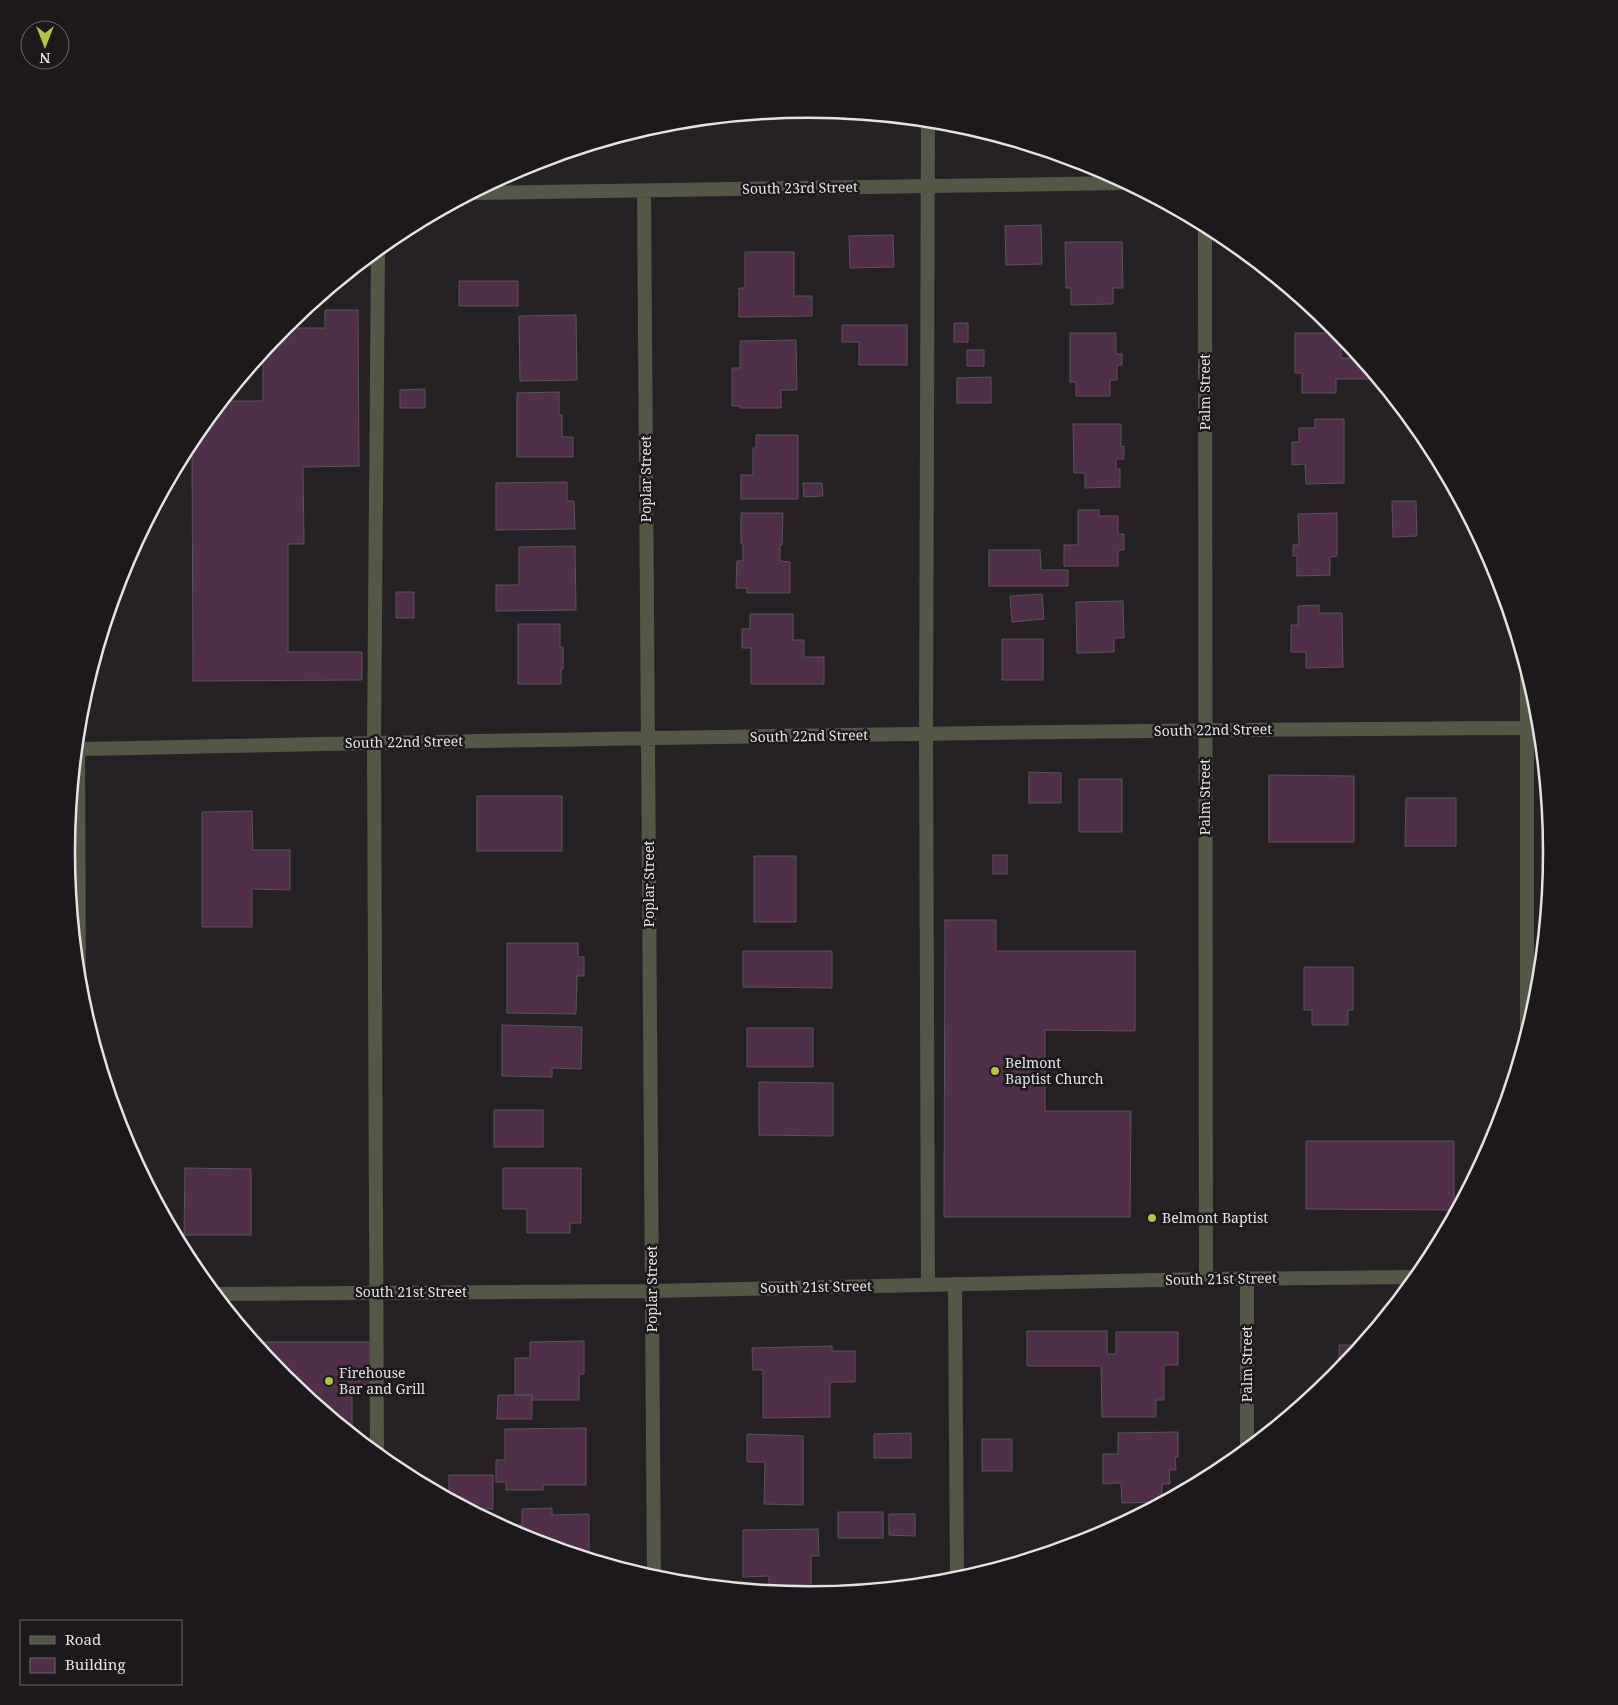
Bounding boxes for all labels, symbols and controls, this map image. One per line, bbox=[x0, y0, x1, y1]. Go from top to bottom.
north arrow bbox=[20, 20, 70, 70]
text: N bbox=[39, 49, 51, 68]
street label: South 23rd Street bbox=[742, 177, 858, 198]
street label: Palm Street bbox=[1195, 354, 1214, 430]
street label: Poplar Street bbox=[636, 436, 655, 522]
street label: South 22nd Street bbox=[1154, 719, 1272, 740]
street label: South 22nd Street bbox=[750, 725, 868, 746]
street label: South 22nd Street bbox=[345, 731, 463, 752]
street label: Palm Street bbox=[1195, 759, 1214, 835]
street label: Poplar Street bbox=[639, 841, 658, 927]
place label: Belmont Baptist Church bbox=[1005, 1053, 1104, 1088]
marker: Belmont Baptist Church bbox=[989, 1065, 1001, 1077]
place label: Belmont Baptist bbox=[1162, 1208, 1268, 1227]
marker: Belmont Baptist bbox=[1146, 1212, 1158, 1224]
street label: Poplar Street bbox=[642, 1246, 661, 1332]
street label: South 21st Street bbox=[1165, 1268, 1277, 1289]
street label: South 21st Street bbox=[760, 1276, 872, 1297]
street label: South 21st Street bbox=[355, 1282, 467, 1301]
street label: Palm Street bbox=[1237, 1326, 1256, 1402]
place label: Firehouse Bar and Grill bbox=[339, 1363, 426, 1398]
marker: Firehouse Bar and Grill bbox=[323, 1375, 335, 1387]
legend bbox=[20, 1620, 182, 1685]
text: Road bbox=[65, 1629, 101, 1649]
text: Building bbox=[65, 1654, 126, 1674]

